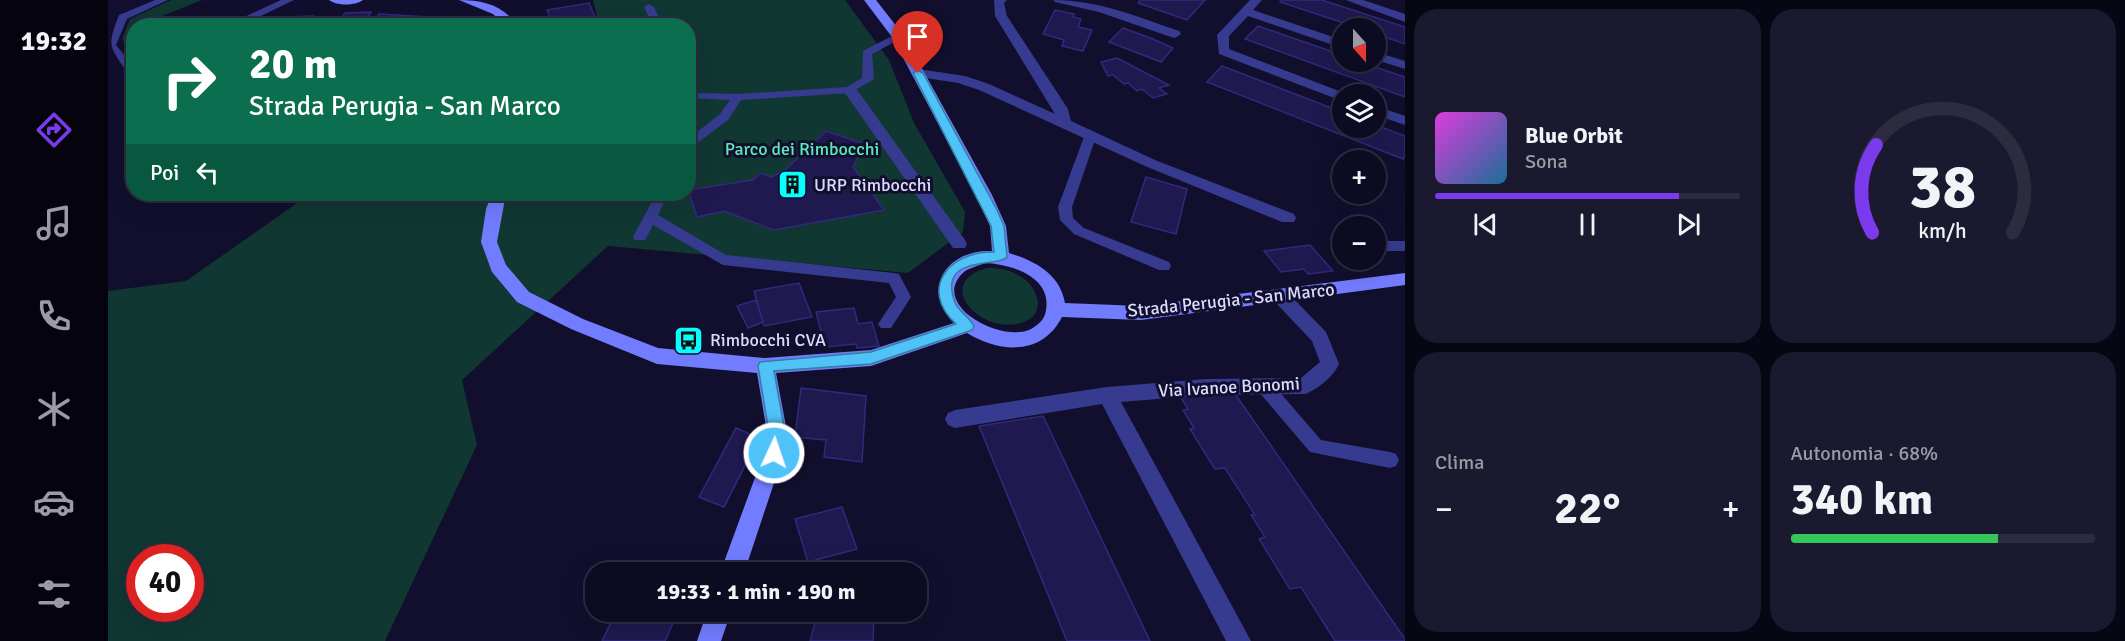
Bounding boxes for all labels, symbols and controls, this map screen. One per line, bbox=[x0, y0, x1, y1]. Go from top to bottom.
pin bbox=[892, 11, 943, 73]
north arrow bbox=[1332, 18, 1386, 72]
map controls bbox=[1332, 18, 1386, 270]
icon: arrive bbox=[901, 20, 934, 53]
text: 19:32 bbox=[21, 25, 87, 58]
text: 20 m bbox=[249, 39, 338, 90]
icon: right bbox=[150, 42, 228, 120]
button: layers bbox=[1332, 84, 1386, 138]
text: Strada Perugia - San Marco bbox=[249, 90, 561, 123]
icon: directions bbox=[33, 109, 75, 151]
text: Blue Orbit bbox=[1525, 122, 1623, 149]
park label: Parco dei Rimbocchi bbox=[725, 138, 879, 160]
text: 38 bbox=[1909, 148, 1976, 225]
text: Sona bbox=[1525, 149, 1568, 174]
button: + bbox=[1332, 150, 1386, 204]
icon: left bbox=[191, 156, 224, 189]
text: Poi bbox=[150, 159, 179, 186]
building icon: URP Rimbocchi bbox=[777, 169, 809, 201]
place label: URP Rimbocchi bbox=[814, 174, 931, 196]
icon: music bbox=[33, 202, 75, 244]
icon: previous bbox=[1469, 208, 1502, 241]
icon: pause bbox=[1571, 208, 1604, 241]
icon: next bbox=[1672, 208, 1705, 241]
button: − bbox=[1332, 216, 1386, 270]
text: km/h bbox=[1918, 219, 1967, 245]
street label: Strada Perugia - San Marco bbox=[1126, 278, 1336, 322]
icon: phone bbox=[33, 295, 75, 337]
bus stop icon: Rimbocchi CVA bbox=[673, 324, 705, 356]
place label: Rimbocchi CVA bbox=[710, 329, 826, 351]
street label: Via Ivanoe Bonomi bbox=[1158, 372, 1300, 402]
icon: climate bbox=[33, 388, 75, 430]
position arrow bbox=[742, 421, 806, 485]
text: Autonomia · 68% bbox=[1791, 441, 1938, 466]
text: Clima bbox=[1435, 450, 1484, 475]
text: 340 km bbox=[1791, 472, 1933, 527]
icon: car bbox=[33, 481, 75, 523]
text: 22° bbox=[1554, 481, 1621, 536]
text: − bbox=[1435, 489, 1453, 530]
text: + bbox=[1722, 489, 1739, 530]
speed limit sign: 40 bbox=[126, 544, 204, 622]
icon: filters bbox=[33, 573, 75, 615]
text: 19:33 · 1 min · 190 m bbox=[656, 578, 856, 605]

